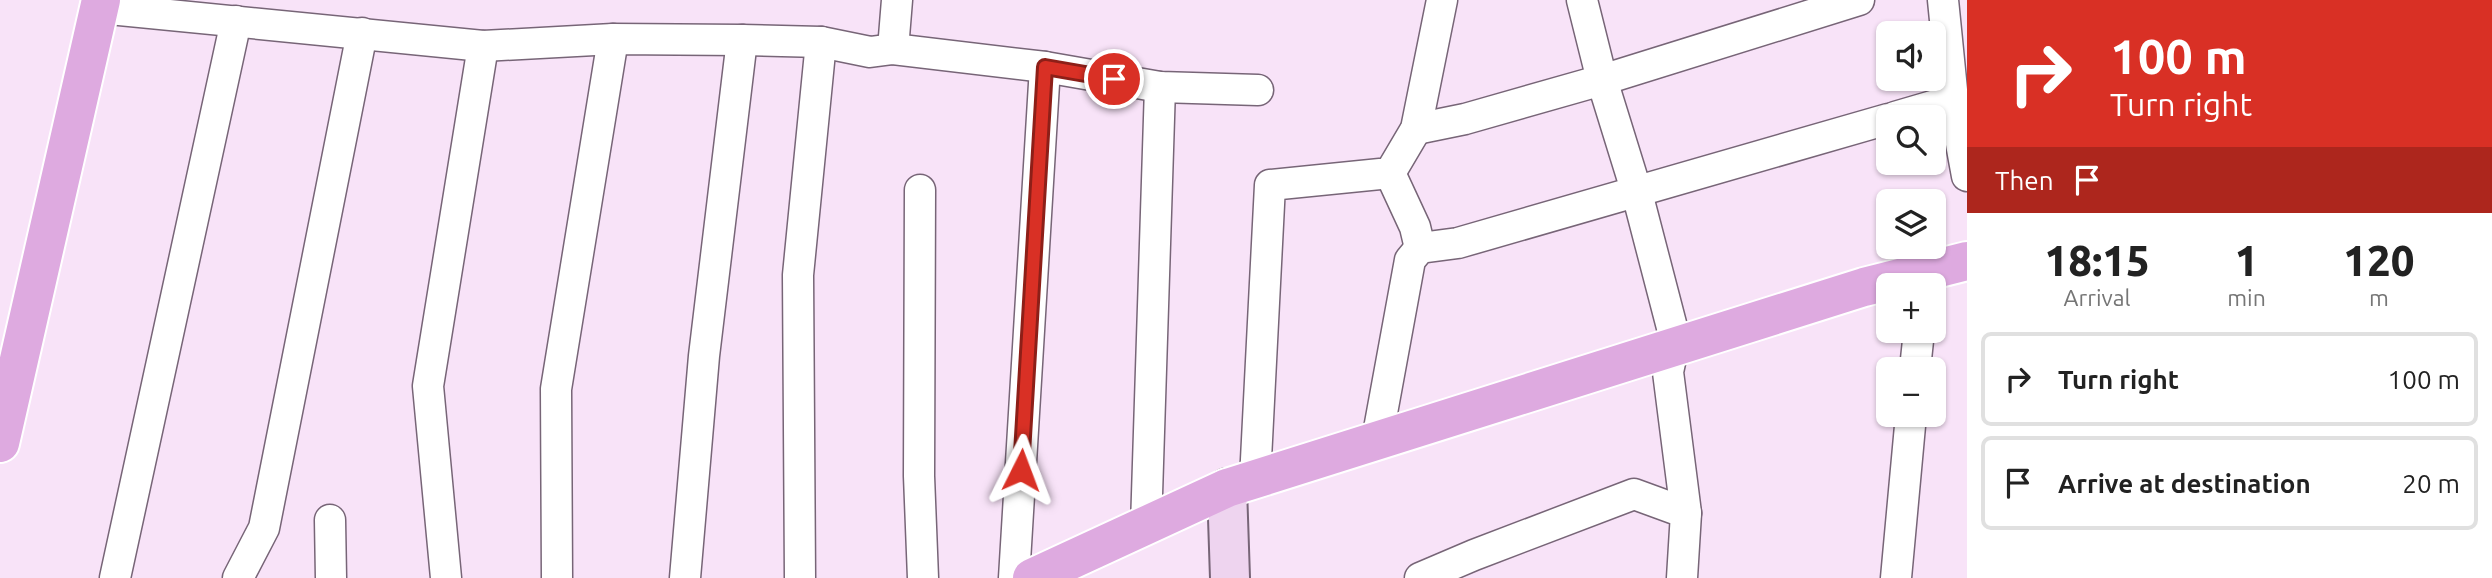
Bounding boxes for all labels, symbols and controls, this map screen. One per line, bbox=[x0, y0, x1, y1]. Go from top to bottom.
map controls bbox=[1876, 21, 1946, 427]
button: sound bbox=[1876, 21, 1946, 91]
icon: right bbox=[1995, 28, 2086, 119]
text: 100 m bbox=[2110, 28, 2247, 83]
pin bbox=[1084, 49, 1144, 109]
icon: arrive bbox=[1095, 60, 1133, 98]
text: Turn right bbox=[2110, 86, 2252, 122]
button: search bbox=[1876, 105, 1946, 175]
icon: arrive bbox=[2068, 161, 2106, 199]
text: Then bbox=[1995, 166, 2054, 195]
button: layers bbox=[1876, 189, 1946, 259]
text: 18:15 bbox=[2045, 237, 2150, 284]
text: 1 bbox=[2235, 237, 2258, 284]
text: 120 bbox=[2343, 237, 2414, 284]
button: + bbox=[1876, 273, 1946, 343]
text: Arrival bbox=[2064, 285, 2131, 310]
text: min bbox=[2227, 285, 2266, 310]
text: m bbox=[2369, 285, 2389, 310]
button: − bbox=[1876, 357, 1946, 427]
icon: right bbox=[1999, 360, 2037, 398]
text: Turn right bbox=[2058, 365, 2179, 394]
text: 100 m bbox=[2388, 365, 2460, 394]
position arrow bbox=[984, 433, 1058, 507]
icon: arrive bbox=[1999, 464, 2037, 502]
text: Arrive at destination bbox=[2058, 469, 2311, 498]
text: 20 m bbox=[2402, 469, 2460, 498]

